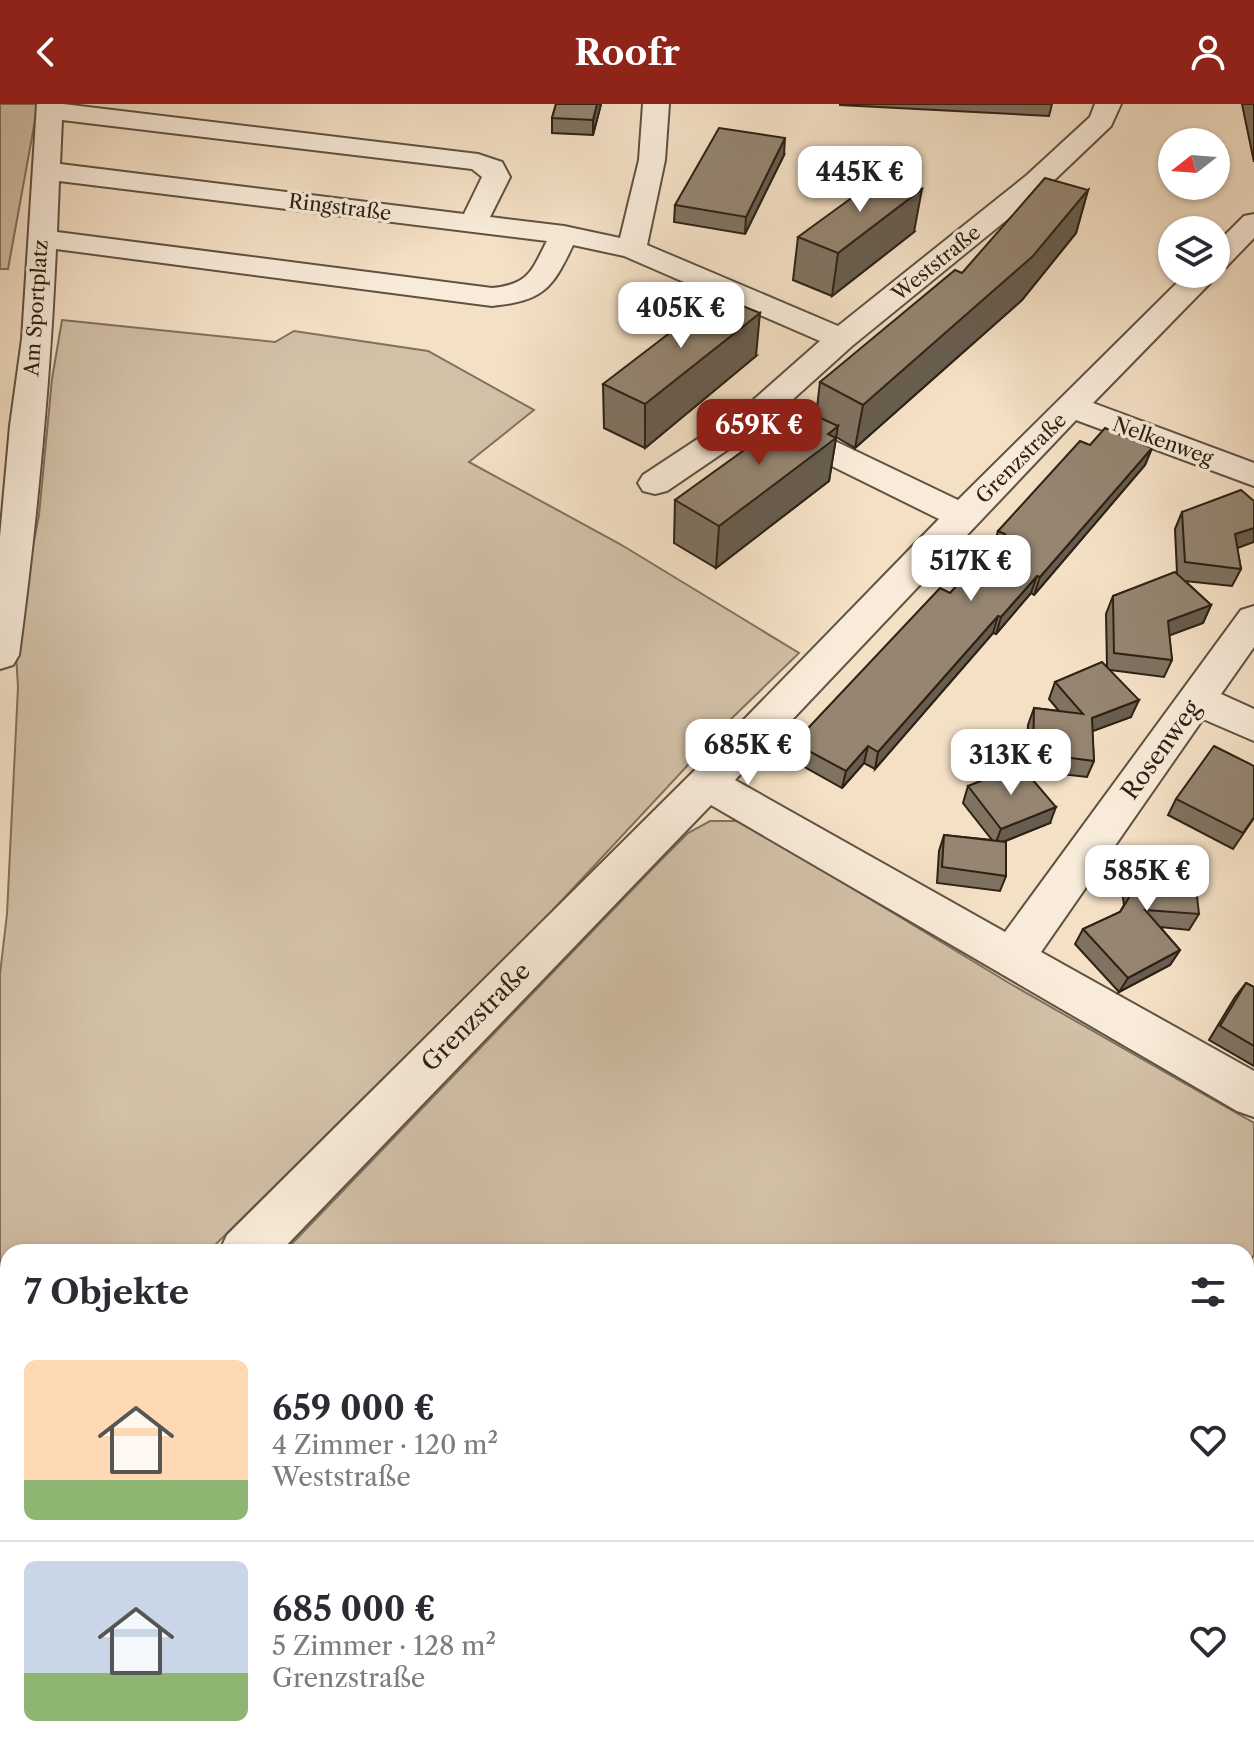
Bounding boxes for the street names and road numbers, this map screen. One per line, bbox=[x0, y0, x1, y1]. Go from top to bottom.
street label: Ringstraße bbox=[287, 189, 393, 225]
street label: Weststraße bbox=[886, 220, 985, 307]
street label: Am Sportplatz bbox=[19, 239, 53, 378]
street label: Grenzstraße bbox=[971, 408, 1071, 508]
street label: Nelkenweg bbox=[1110, 412, 1217, 470]
street label: Rosenweg bbox=[1115, 694, 1207, 805]
street label: Grenzstraße bbox=[415, 956, 536, 1077]

